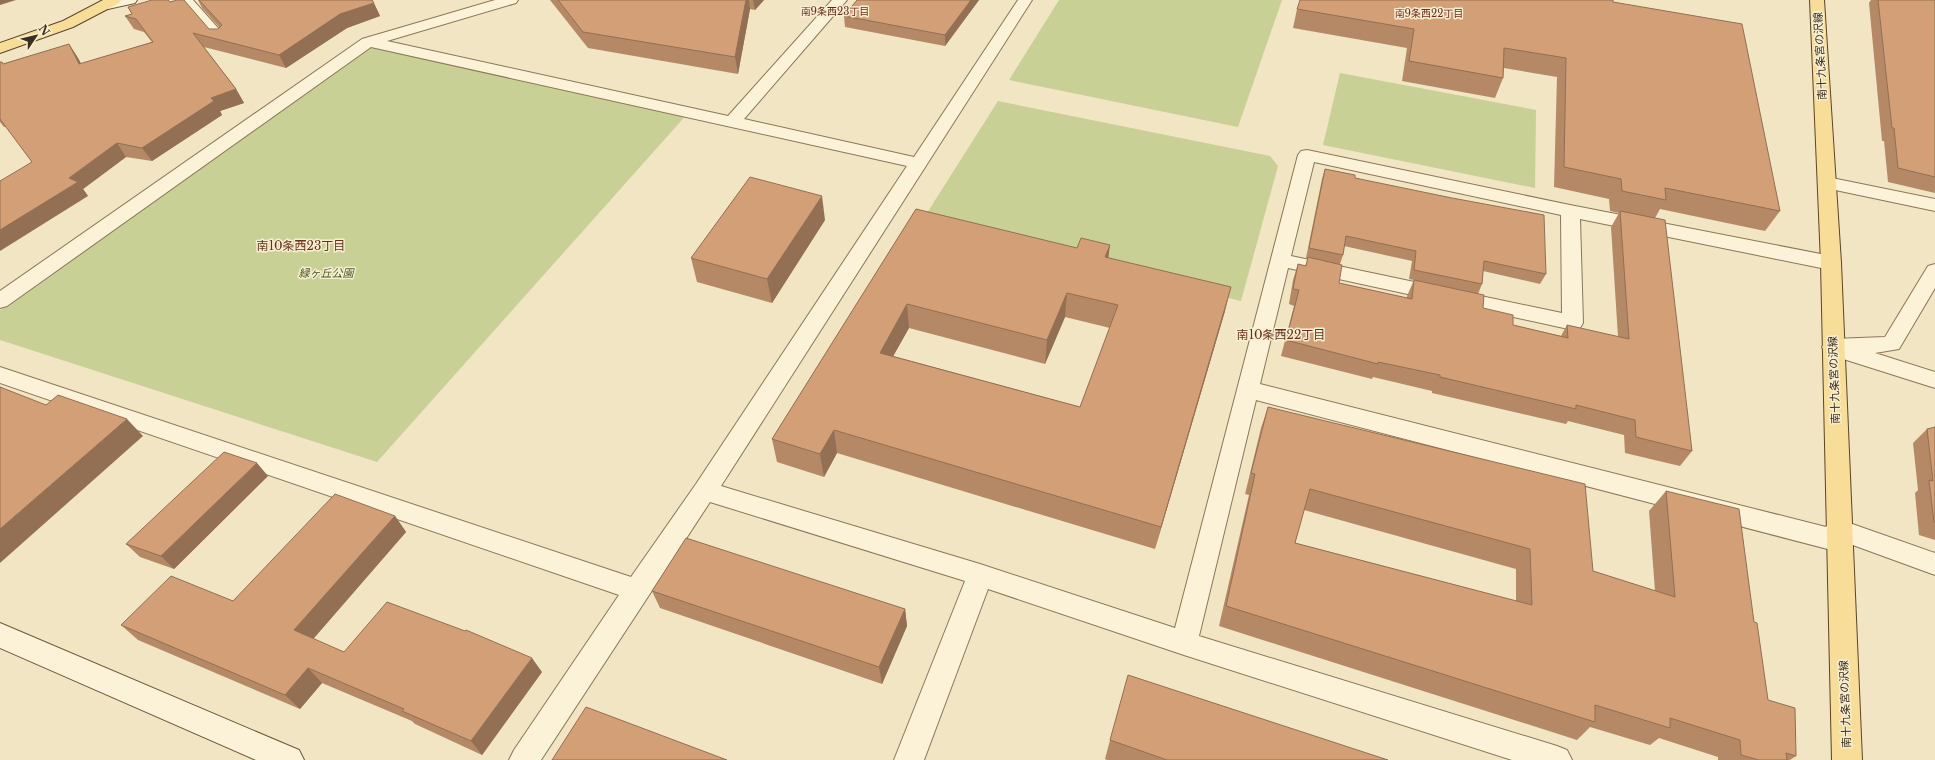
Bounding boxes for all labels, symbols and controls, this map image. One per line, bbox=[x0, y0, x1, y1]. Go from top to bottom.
district label: 南9条西23丁目 bbox=[801, 5, 869, 18]
district label: 南9条西22丁目 bbox=[1395, 7, 1463, 20]
street label: 南十九条宮の沢線 bbox=[1811, 12, 1829, 100]
north arrow bbox=[16, 16, 56, 56]
text: N bbox=[35, 22, 53, 39]
district label: 南10条西23丁目 bbox=[257, 238, 345, 253]
park label: 緑ヶ丘公園 bbox=[299, 266, 355, 280]
district label: 南10条西22丁目 bbox=[1237, 327, 1325, 342]
street label: 南十九条宮の沢線 bbox=[1825, 336, 1843, 424]
street label: 南十九条宮の沢線 bbox=[1836, 660, 1854, 748]

